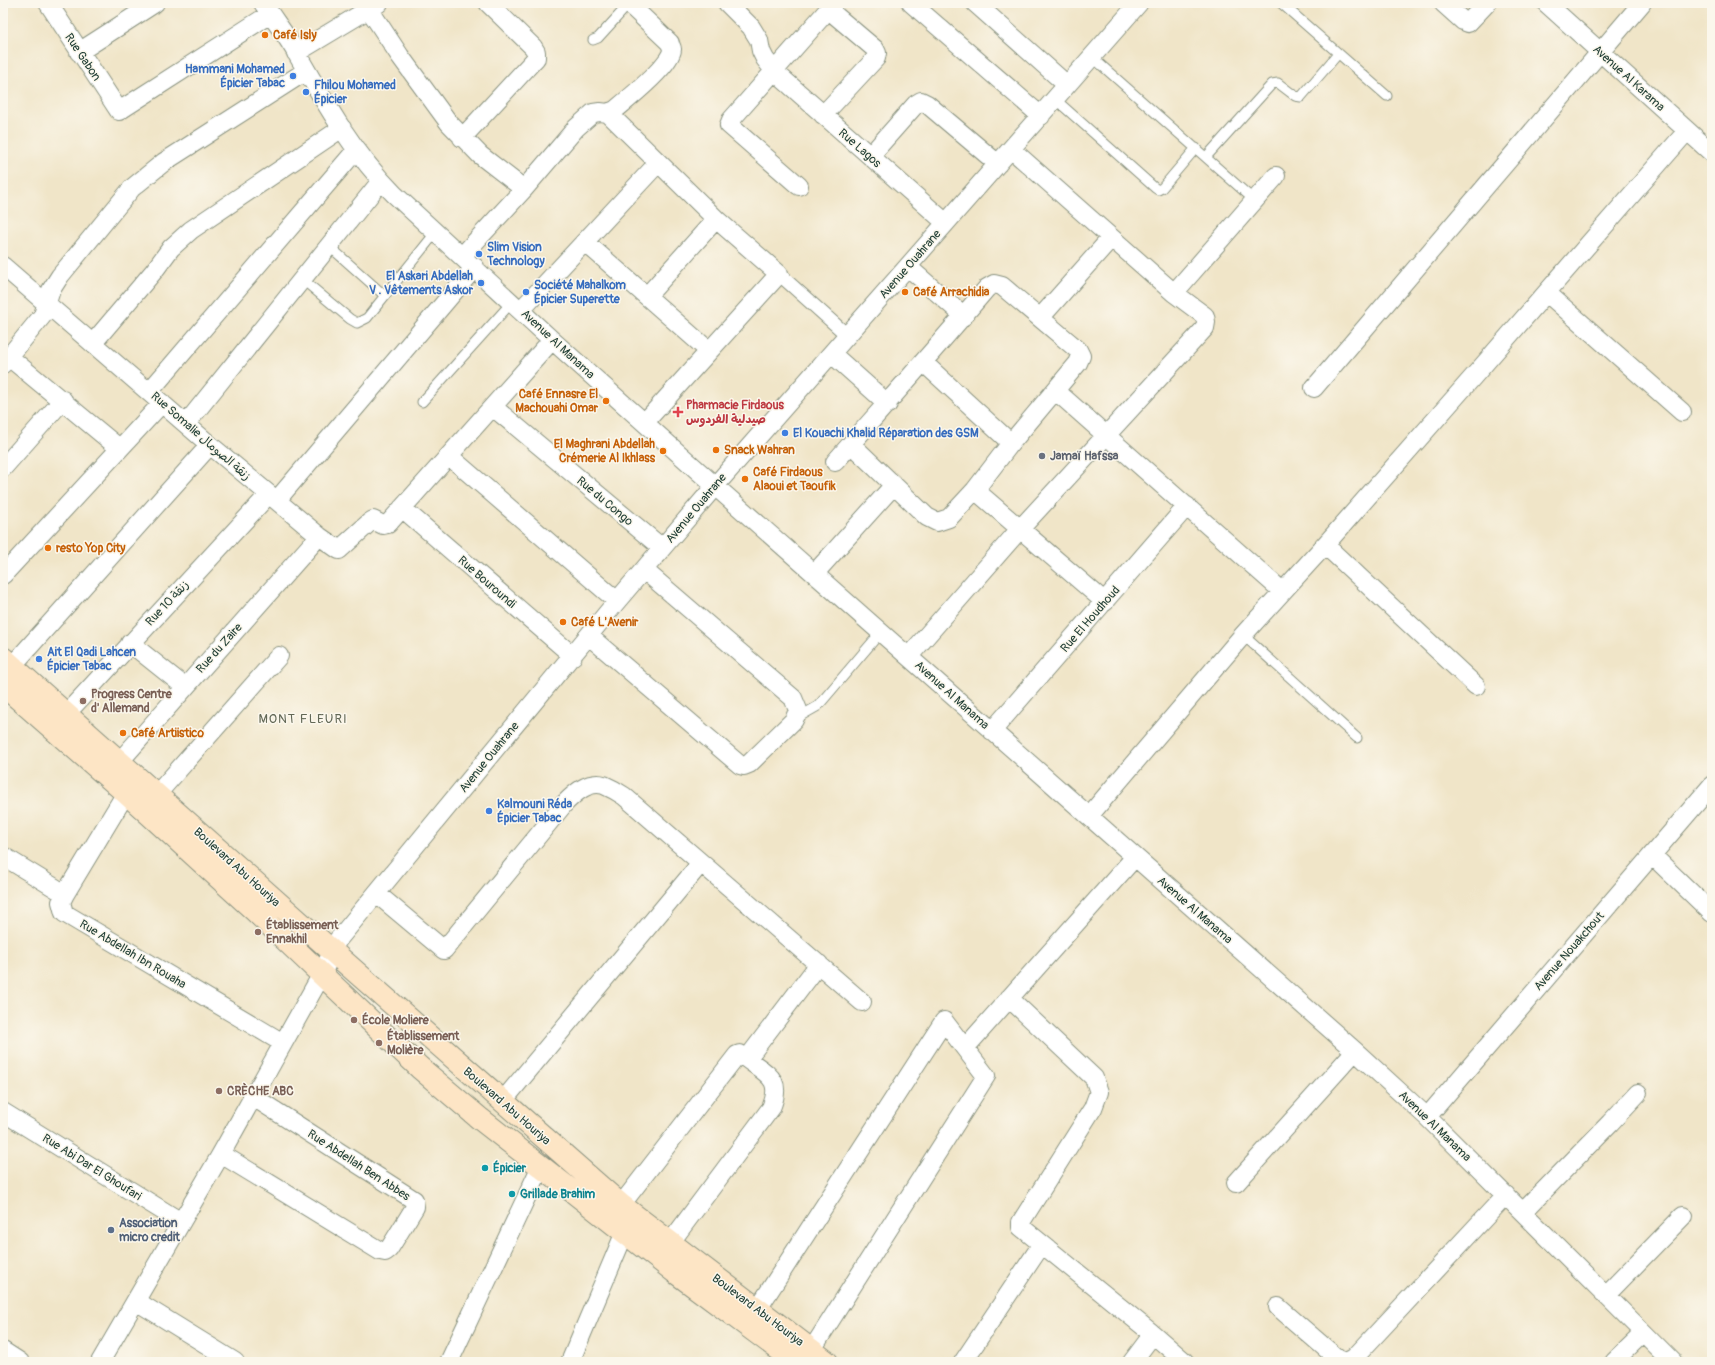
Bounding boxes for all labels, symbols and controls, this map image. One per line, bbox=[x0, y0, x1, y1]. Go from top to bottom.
place label: Café Isly bbox=[273, 28, 317, 43]
marker: Café Isly bbox=[260, 30, 270, 40]
street label: Rue Gabon bbox=[61, 31, 104, 84]
street label: Avenue Al Karama bbox=[1590, 42, 1668, 115]
place label: Hammani Mohamed Épicier Tabac bbox=[185, 62, 285, 91]
marker: Hammani Mohamed Épicier Tabac bbox=[288, 71, 298, 81]
place label: Fhilou Mohamed Épicier bbox=[314, 78, 396, 107]
marker: Fhilou Mohamed Épicier bbox=[301, 87, 311, 97]
street label: Rue Lagos bbox=[835, 126, 885, 171]
street label: Avenue Ouahrane bbox=[876, 227, 944, 302]
place label: Slim Vision Technology bbox=[486, 240, 545, 269]
marker: Slim Vision Technology bbox=[474, 249, 484, 259]
place label: El Askari Abdellah V . Vêtements Askor bbox=[369, 269, 474, 298]
marker: El Askari Abdellah V . Vêtements Askor bbox=[476, 278, 486, 288]
place label: Société Mahalkom Épicier Superette bbox=[534, 278, 626, 307]
place label: Café Arrachidia bbox=[913, 285, 990, 300]
marker: Société Mahalkom Épicier Superette bbox=[521, 287, 531, 297]
marker: Café Arrachidia bbox=[900, 287, 910, 297]
street label: Avenue Al Manama bbox=[518, 306, 598, 383]
place label: Café Ennasre El Machouahi Omar bbox=[515, 387, 599, 416]
street label: Rue Somalie زنقة الصومال bbox=[148, 389, 254, 484]
marker: Café Ennasre El Machouahi Omar bbox=[601, 396, 611, 406]
place label: Pharmacie Firdaous صيدلية الفردوس bbox=[686, 398, 784, 427]
marker: Pharmacie Firdaous صيدلية الفردوس bbox=[673, 407, 683, 417]
place label: El Kouachi Khalid Réparation des GSM bbox=[793, 426, 979, 441]
marker: El Kouachi Khalid Réparation des GSM bbox=[780, 428, 790, 438]
place label: El Maghrani Abdellah Crémerie Al Ikhlass bbox=[554, 437, 656, 466]
place label: Snack Wahran bbox=[724, 443, 795, 458]
marker: Snack Wahran bbox=[711, 445, 721, 455]
marker: El Maghrani Abdellah Crémerie Al Ikhlass bbox=[658, 446, 668, 456]
place label: Jamaï Hafssa bbox=[1050, 449, 1119, 464]
marker: Jamaï Hafssa bbox=[1037, 451, 1047, 461]
place label: Café Firdaous Alaoui et Taoufik bbox=[753, 465, 837, 494]
street label: Avenue Ouahrane bbox=[663, 470, 730, 546]
street label: Rue du Congo bbox=[573, 473, 636, 530]
marker: Café Firdaous Alaoui et Taoufik bbox=[740, 474, 750, 484]
place label: resto Yop City bbox=[56, 541, 126, 556]
marker: resto Yop City bbox=[43, 543, 53, 553]
street label: Rue Bouroundi bbox=[455, 553, 519, 612]
street label: Rue 10 زنقة bbox=[143, 578, 192, 629]
street label: Rue El Houdhoud bbox=[1057, 583, 1123, 656]
place label: Café L'Avenir bbox=[571, 615, 639, 630]
marker: Café L'Avenir bbox=[558, 617, 568, 627]
street label: Rue du Zaire bbox=[193, 620, 246, 676]
place label: Ait El Qadi Lahcen Épicier Tabac bbox=[47, 645, 136, 674]
marker: Ait El Qadi Lahcen Épicier Tabac bbox=[34, 654, 44, 664]
street label: Avenue Al Manama bbox=[911, 658, 992, 733]
place label: Progress Centre d' Allemand bbox=[91, 687, 173, 716]
marker: Progress Centre d' Allemand bbox=[78, 696, 88, 706]
district label: MONT FLEURI bbox=[258, 711, 348, 727]
street label: Avenue Ouahrane bbox=[456, 719, 523, 796]
place label: Café Artiistico bbox=[131, 726, 204, 741]
marker: Café Artiistico bbox=[118, 728, 128, 738]
place label: Kalmouni Réda Épicier Tabac bbox=[497, 797, 573, 826]
marker: Kalmouni Réda Épicier Tabac bbox=[484, 806, 494, 816]
street label: Boulevard Abu Houriya bbox=[190, 825, 283, 910]
street label: Avenue Al Manama bbox=[1154, 873, 1236, 948]
street label: Avenue Nouakchout bbox=[1531, 909, 1608, 994]
street label: Rue Abdellah Ibn Rouaha bbox=[77, 917, 189, 992]
place label: Établissement Ennakhil bbox=[266, 917, 340, 947]
marker: Établissement Ennakhil bbox=[253, 927, 263, 937]
place label: École Moliere bbox=[362, 1012, 430, 1028]
marker: École Moliere bbox=[349, 1015, 359, 1025]
place label: Établissement Molière bbox=[387, 1028, 461, 1058]
marker: Établissement Molière bbox=[374, 1038, 384, 1048]
street label: Boulevard Abu Houriya bbox=[460, 1064, 554, 1149]
place label: CRÈCHE ABC bbox=[227, 1082, 294, 1099]
marker: CRÈCHE ABC bbox=[214, 1086, 224, 1096]
street label: Avenue Al Manama bbox=[1395, 1088, 1474, 1165]
street label: Rue Abdellah Ben Abbes bbox=[305, 1127, 413, 1205]
street label: Rue Abi Dar El Ghoufari bbox=[39, 1131, 144, 1204]
place label: Épicier bbox=[493, 1160, 527, 1176]
marker: Épicier bbox=[480, 1163, 490, 1173]
place label: Grillade Brahim bbox=[520, 1187, 595, 1202]
marker: Grillade Brahim bbox=[507, 1189, 517, 1199]
place label: Association micro credit bbox=[119, 1216, 181, 1245]
marker: Association micro credit bbox=[106, 1225, 116, 1235]
street label: Boulevard Abu Houriya bbox=[709, 1271, 807, 1350]

